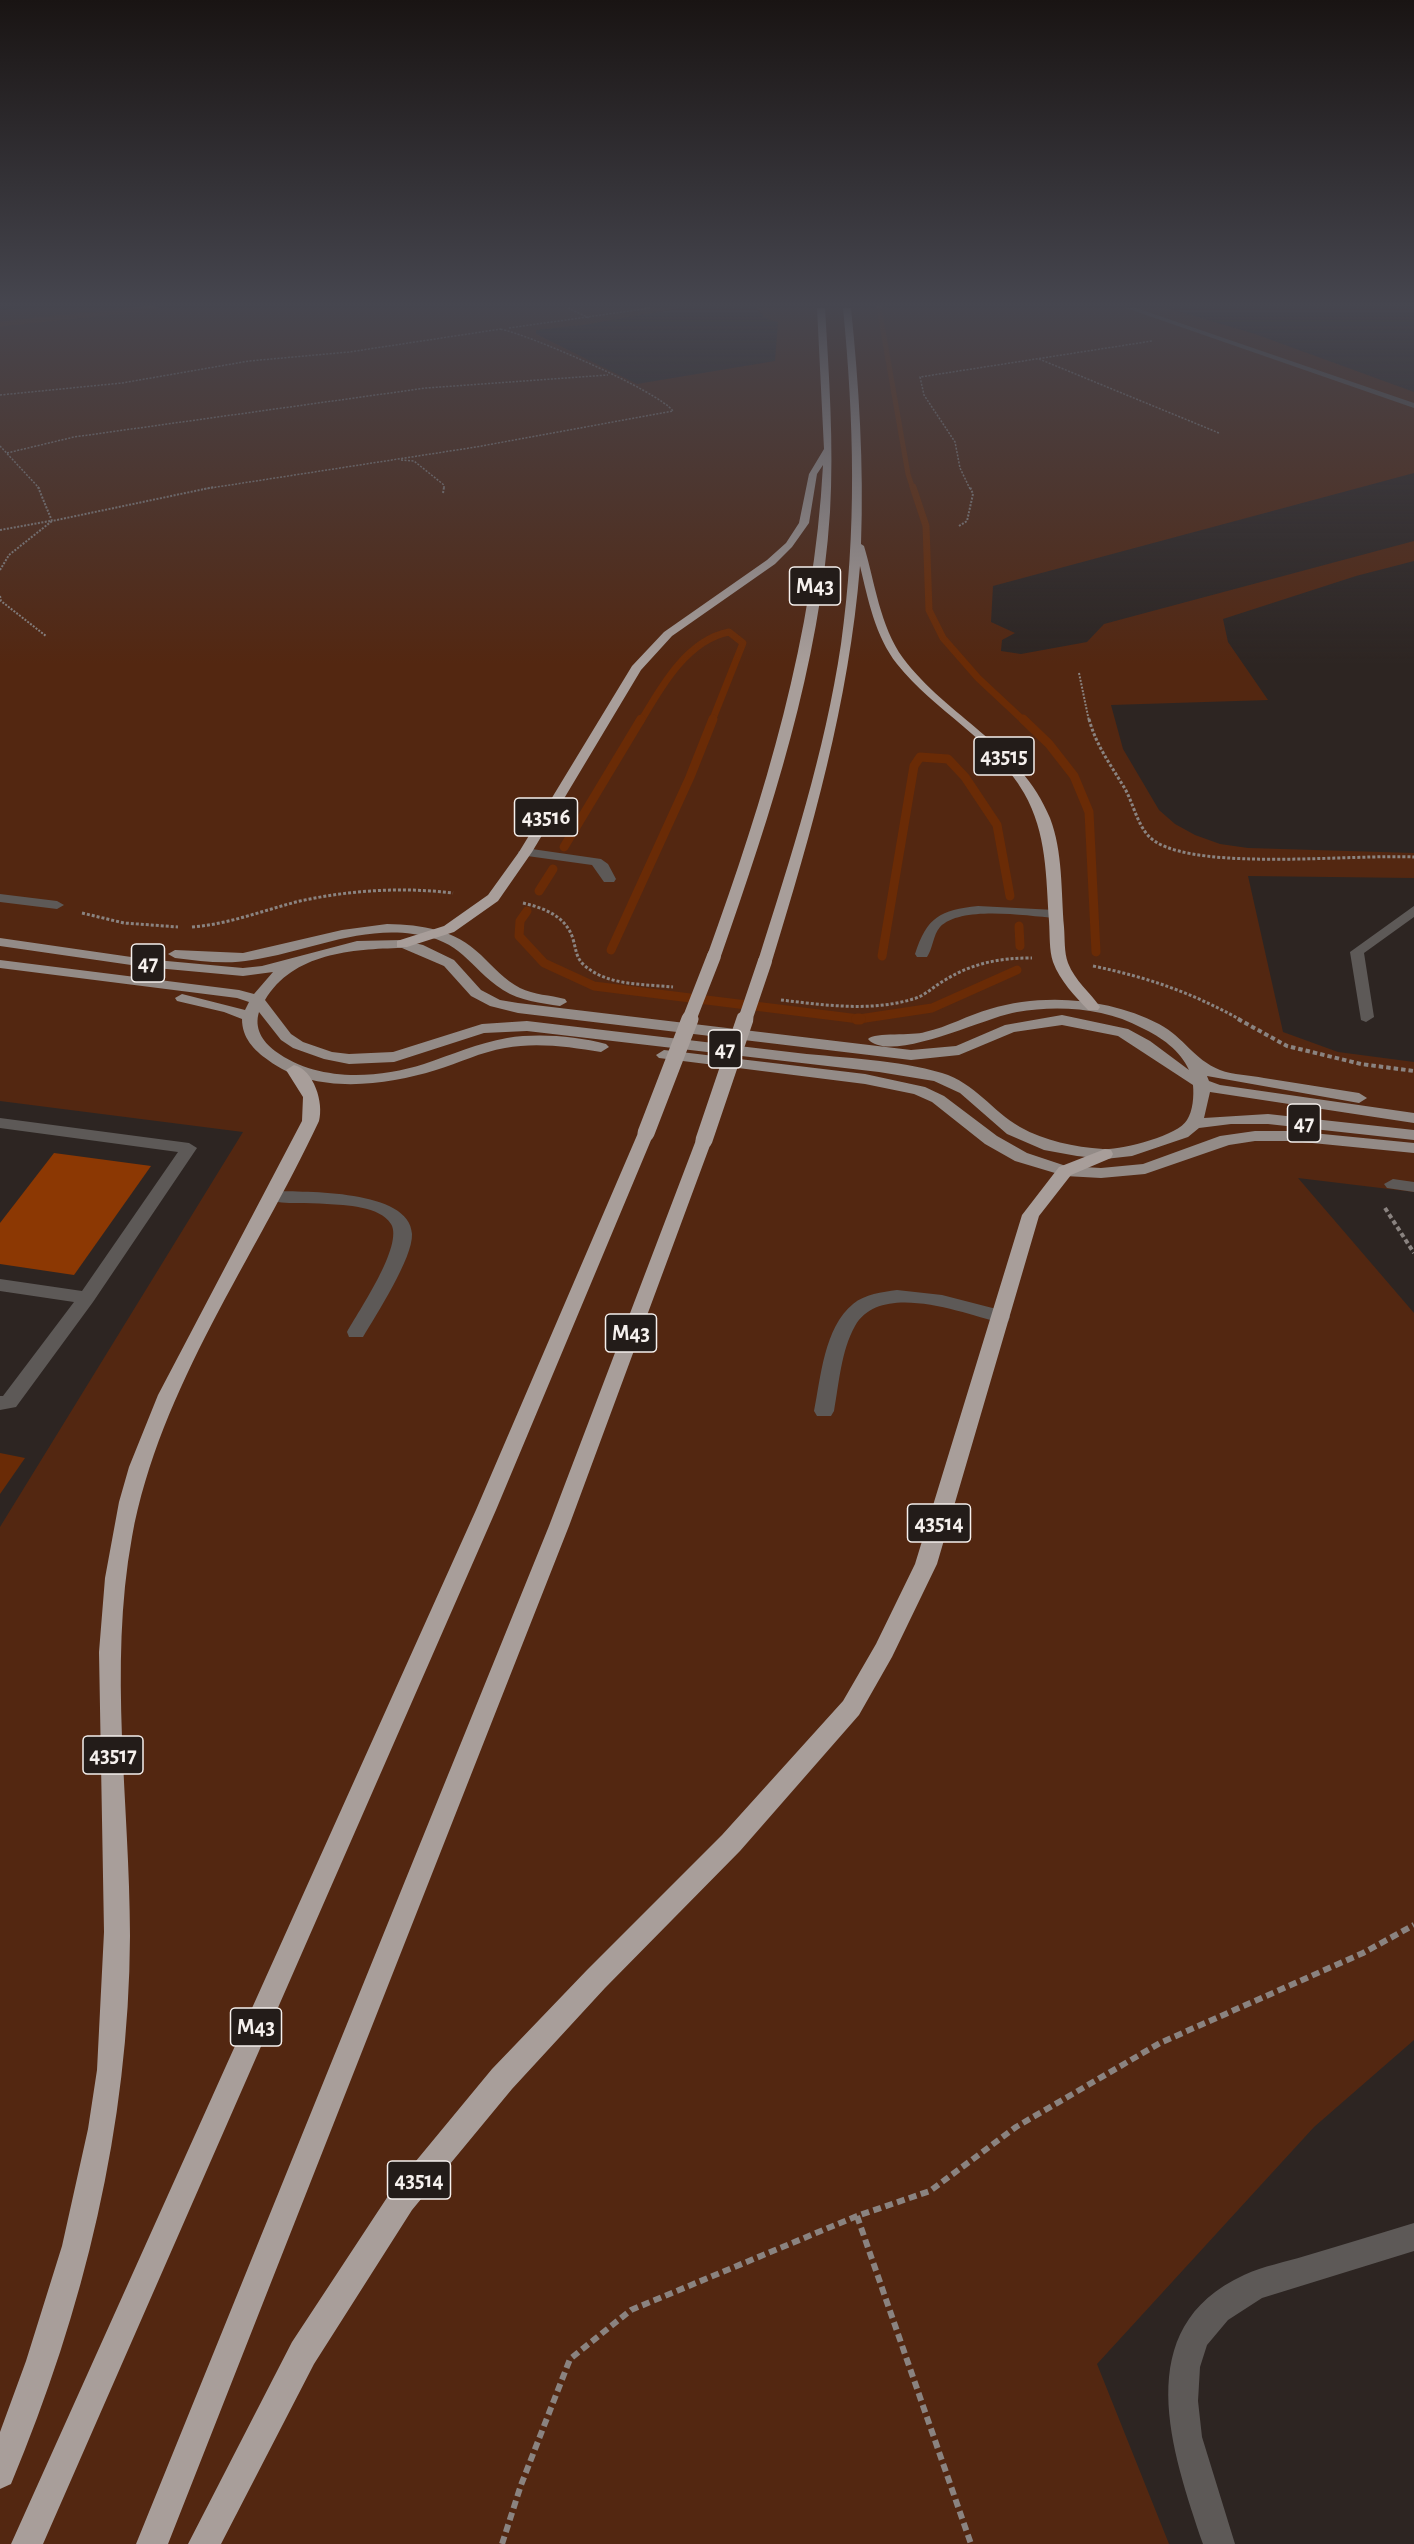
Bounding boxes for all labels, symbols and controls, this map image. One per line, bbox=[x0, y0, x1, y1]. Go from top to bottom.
road number: M43 bbox=[790, 567, 840, 605]
road number: 43515 bbox=[974, 737, 1034, 775]
road number: 43516 bbox=[514, 798, 578, 836]
road number: 47 bbox=[132, 944, 164, 982]
road number: 47 bbox=[708, 1030, 742, 1068]
road number: 47 bbox=[1288, 1104, 1320, 1142]
road number: M43 bbox=[606, 1314, 656, 1352]
road number: 43514 bbox=[908, 1504, 970, 1542]
road number: 43517 bbox=[83, 1736, 143, 1774]
road number: M43 bbox=[230, 2008, 282, 2046]
road number: 43514 bbox=[388, 2161, 450, 2199]

